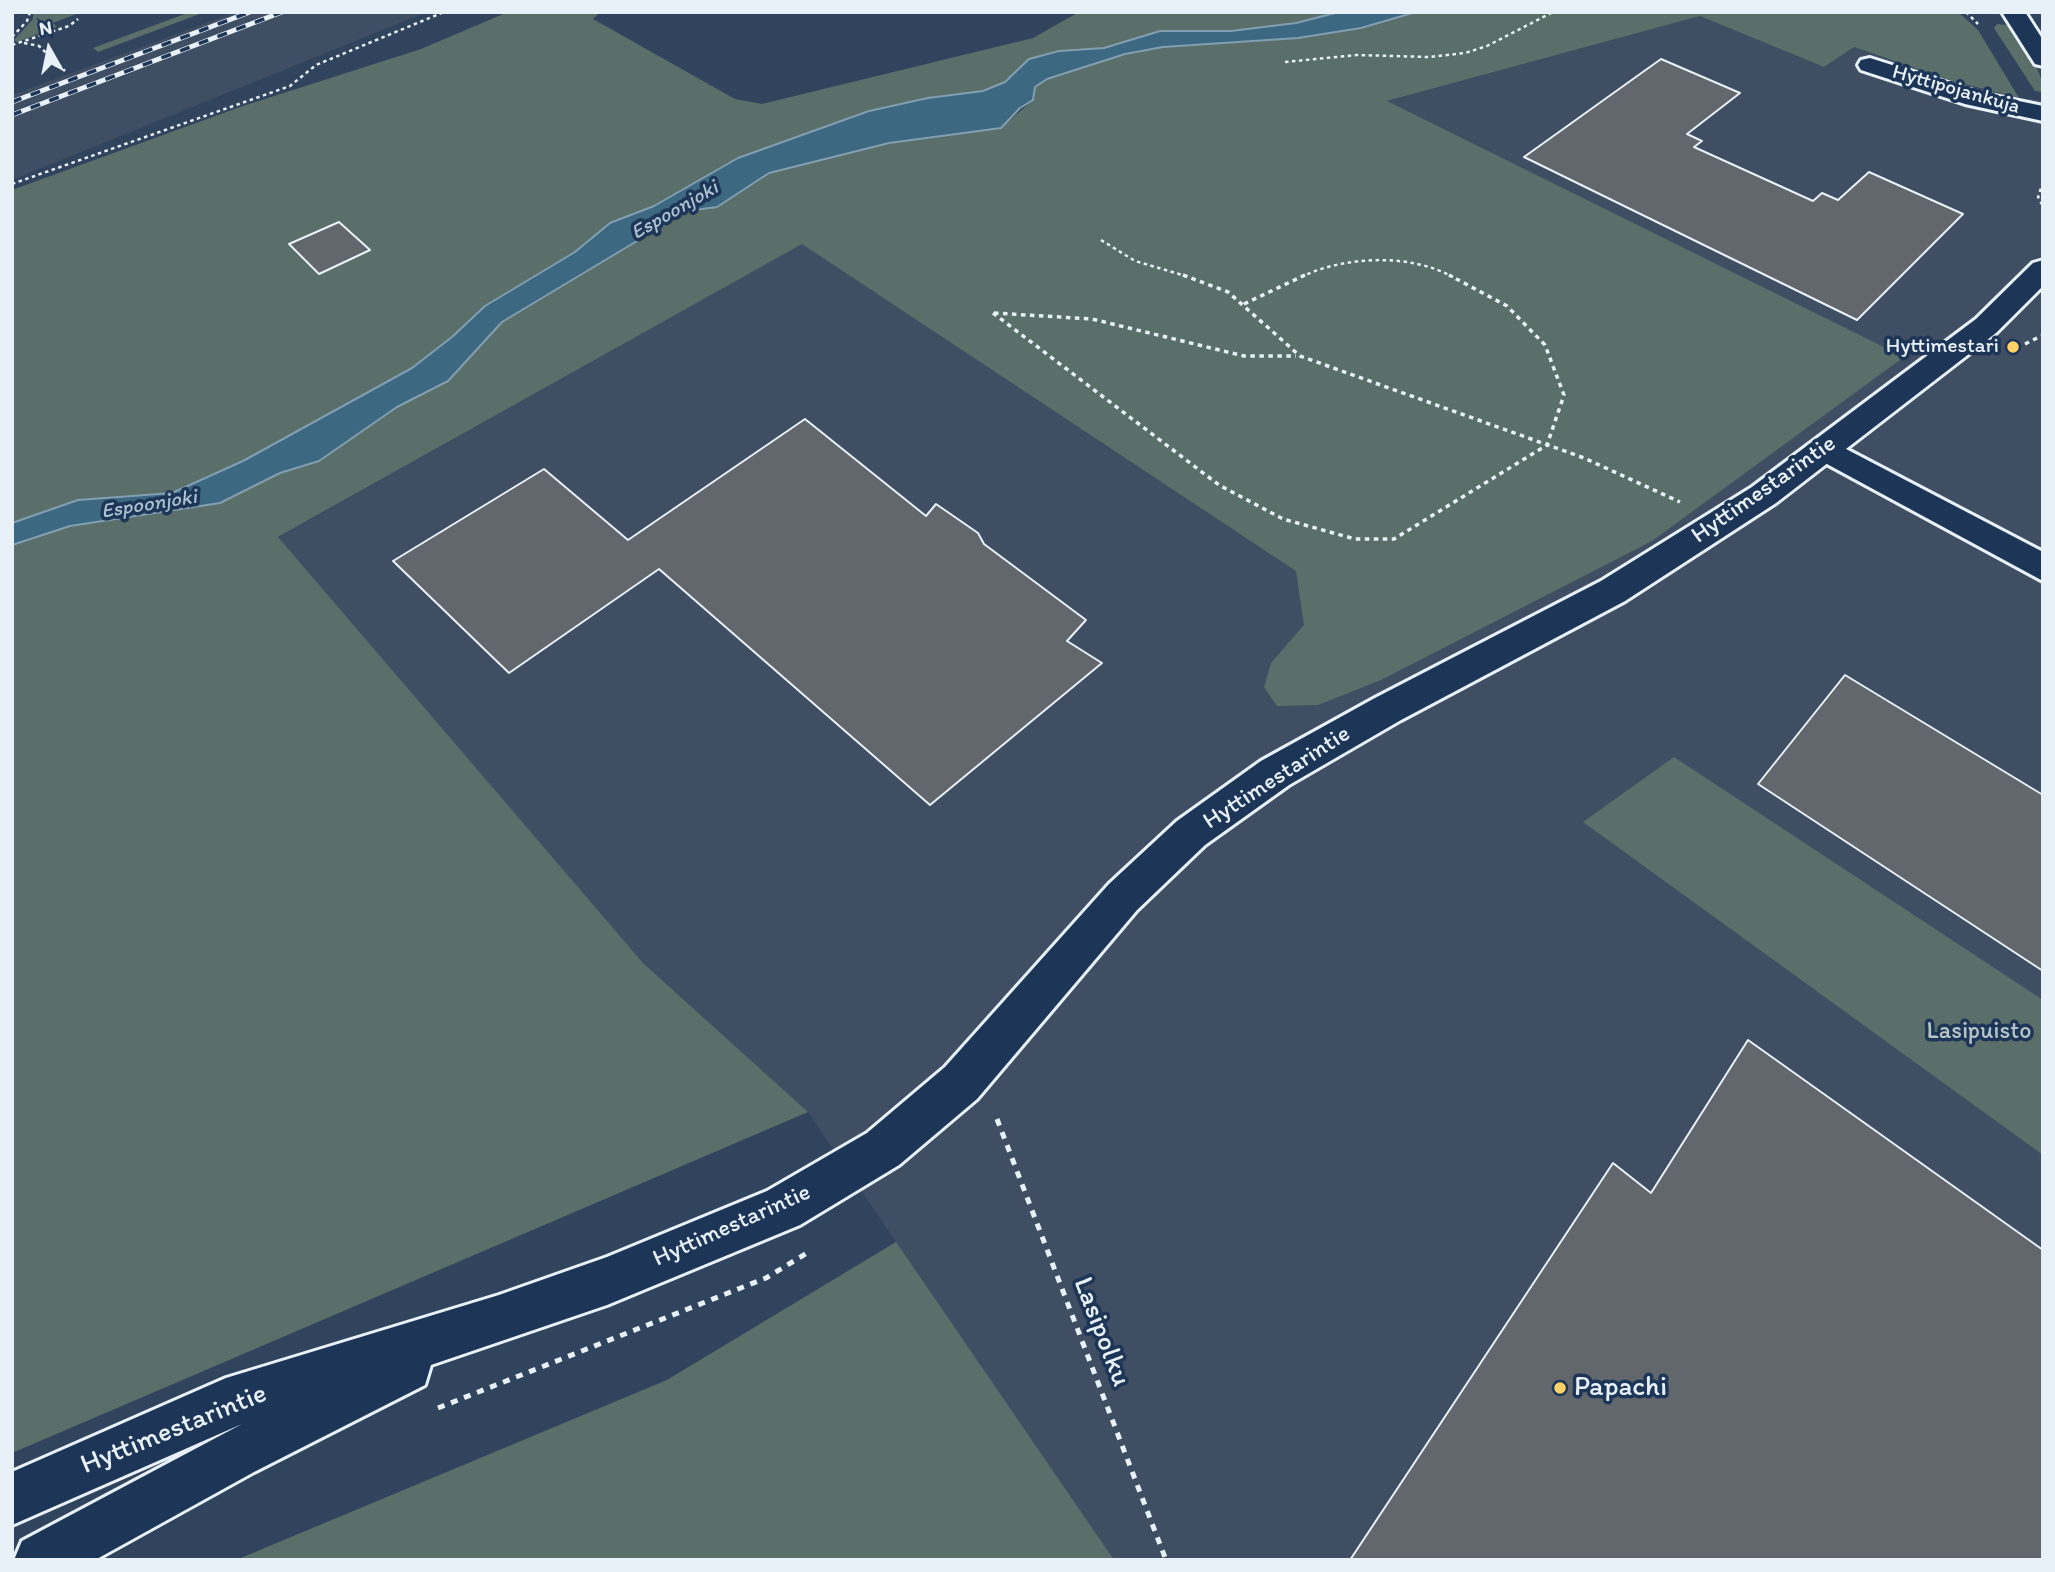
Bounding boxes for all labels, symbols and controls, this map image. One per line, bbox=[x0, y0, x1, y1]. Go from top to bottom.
north arrow bbox=[14, 14, 84, 84]
text: N bbox=[37, 15, 54, 40]
street label: Hyttipojankuja bbox=[1889, 60, 2023, 120]
water label: Espoonjoki bbox=[627, 176, 723, 246]
place label: Hyttimestari bbox=[1886, 334, 1999, 360]
marker: Hyttimestari bbox=[2005, 339, 2021, 355]
street label: Hyttimestarintie bbox=[1686, 430, 1842, 550]
water label: Espoonjoki bbox=[99, 485, 199, 525]
street label: Hyttimestarintie bbox=[1198, 720, 1356, 836]
park label: Lasipuisto bbox=[1927, 1018, 2031, 1046]
street label: Hyttimestarintie bbox=[649, 1178, 815, 1274]
street label: Lasipolku bbox=[1065, 1273, 1137, 1391]
place label: Papachi bbox=[1574, 1371, 1667, 1405]
street label: Hyttimestarintie bbox=[76, 1377, 272, 1483]
marker: Papachi bbox=[1552, 1380, 1568, 1396]

